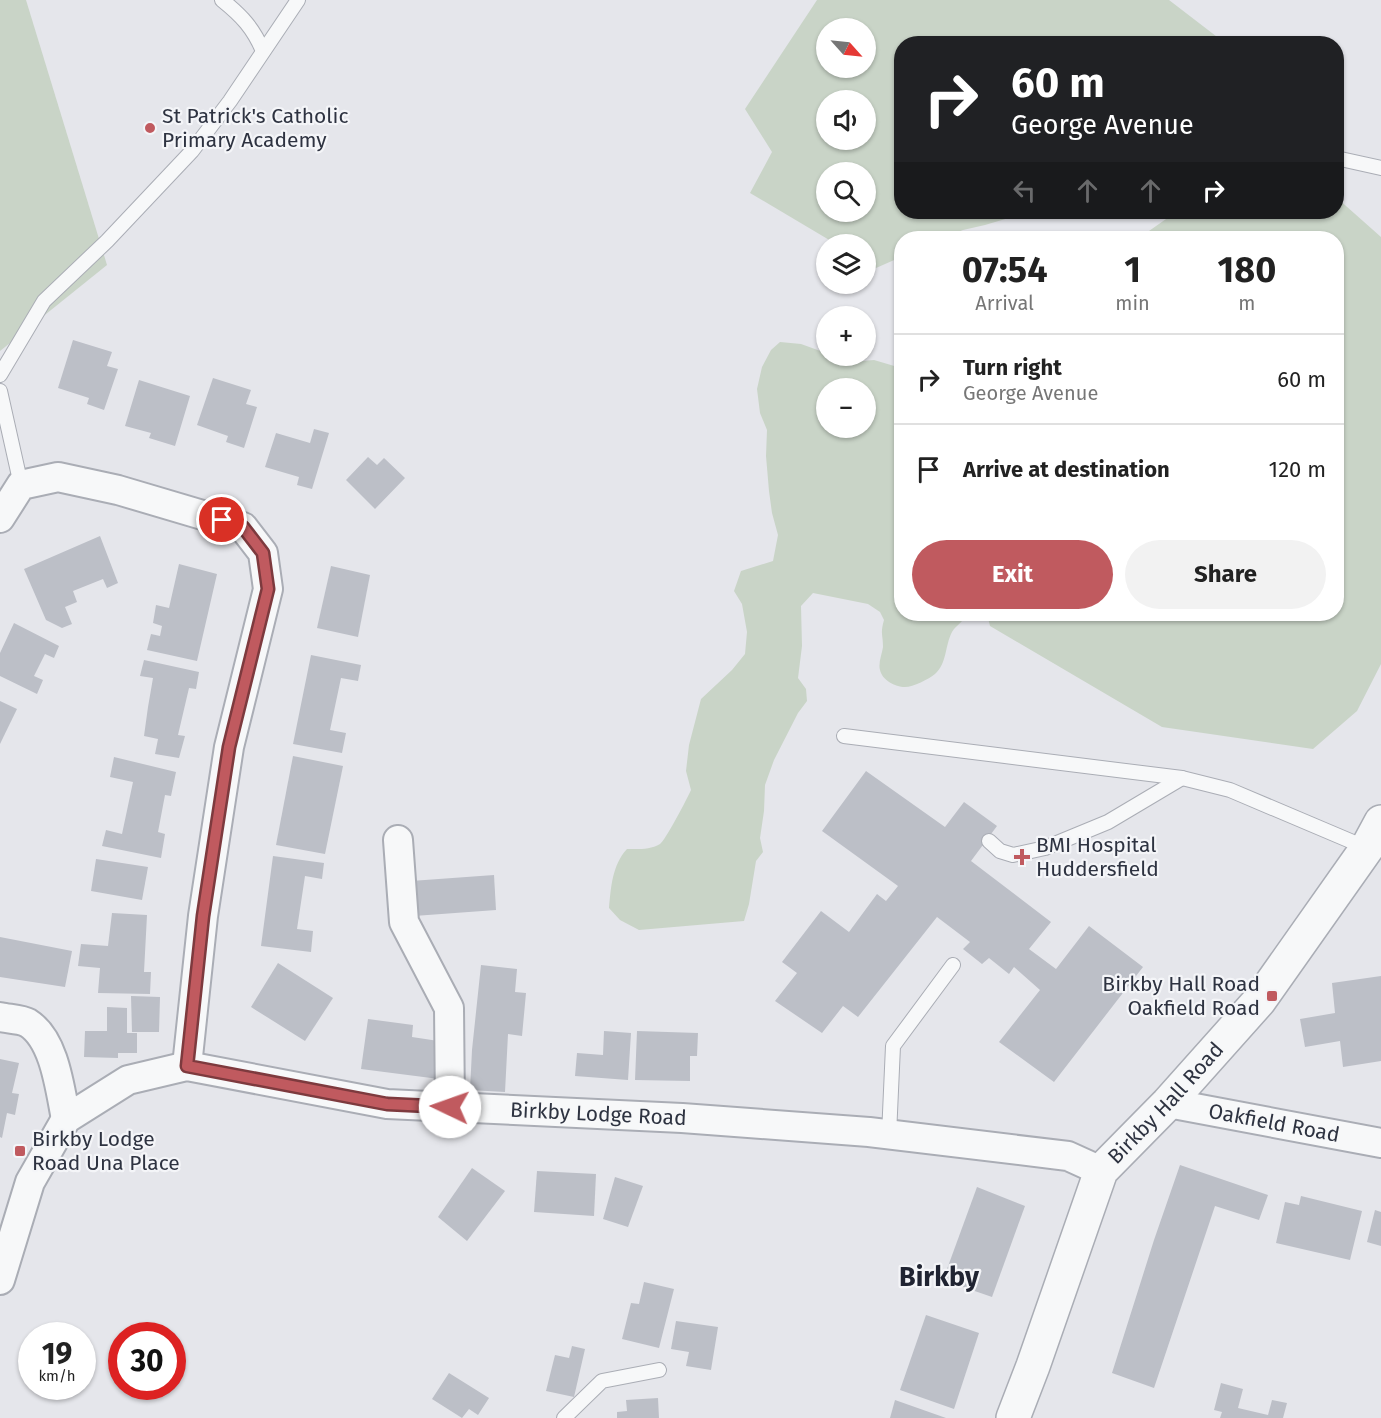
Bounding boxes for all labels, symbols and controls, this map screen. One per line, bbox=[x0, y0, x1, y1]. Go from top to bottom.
north arrow bbox=[816, 18, 876, 78]
map controls bbox=[816, 18, 876, 438]
text: 60 m bbox=[1011, 58, 1105, 108]
icon: right bbox=[912, 60, 990, 138]
button: sound bbox=[816, 90, 876, 150]
place label: St Patrick's Catholic Primary Academy bbox=[162, 103, 348, 153]
text: George Avenue bbox=[1011, 109, 1194, 141]
marker: St Patrick's Catholic Primary Academy bbox=[143, 121, 157, 135]
button: search bbox=[816, 162, 876, 222]
icon: left bbox=[1008, 174, 1041, 207]
icon: ahead bbox=[1071, 174, 1104, 207]
icon: ahead bbox=[1134, 174, 1167, 207]
icon: right bbox=[1197, 174, 1230, 207]
button: layers bbox=[816, 234, 876, 294]
text: 07:54 bbox=[962, 248, 1048, 292]
text: 1 bbox=[1124, 248, 1141, 292]
text: 180 bbox=[1218, 248, 1276, 292]
text: Arrival bbox=[975, 291, 1034, 315]
text: min bbox=[1115, 291, 1150, 315]
text: m bbox=[1238, 291, 1255, 315]
button: + bbox=[816, 306, 876, 366]
text: Turn right bbox=[963, 354, 1062, 381]
icon: right bbox=[912, 363, 945, 396]
text: 60 m bbox=[1277, 366, 1326, 393]
button: − bbox=[816, 378, 876, 438]
text: George Avenue bbox=[963, 381, 1098, 405]
icon: arrive bbox=[912, 453, 945, 486]
text: Arrive at destination bbox=[963, 456, 1170, 483]
text: 120 m bbox=[1269, 456, 1326, 483]
pin bbox=[196, 494, 247, 545]
icon: arrive bbox=[205, 503, 238, 536]
button: Exit bbox=[912, 540, 1113, 609]
button: Share bbox=[1125, 540, 1326, 609]
place label: BMI Hospital Huddersfield bbox=[1036, 832, 1159, 882]
marker: BMI Hospital Huddersfield bbox=[1013, 848, 1031, 866]
place label: Birkby Hall Road Oakfield Road bbox=[1102, 971, 1260, 1021]
marker: Birkby Hall Road Oakfield Road bbox=[1265, 989, 1279, 1003]
street label: Birkby Hall Road bbox=[1102, 1037, 1229, 1170]
position arrow bbox=[418, 1075, 482, 1139]
street label: Birkby Lodge Road bbox=[509, 1097, 687, 1131]
street label: Oakfield Road bbox=[1207, 1098, 1342, 1148]
place label: Birkby Lodge Road Una Place bbox=[32, 1126, 180, 1176]
marker: Birkby Lodge Road Una Place bbox=[13, 1144, 27, 1158]
district label: Birkby bbox=[899, 1261, 980, 1293]
speed limit sign: 30 bbox=[108, 1322, 186, 1400]
text: 19 bbox=[42, 1336, 72, 1372]
text: km/h bbox=[38, 1367, 76, 1385]

